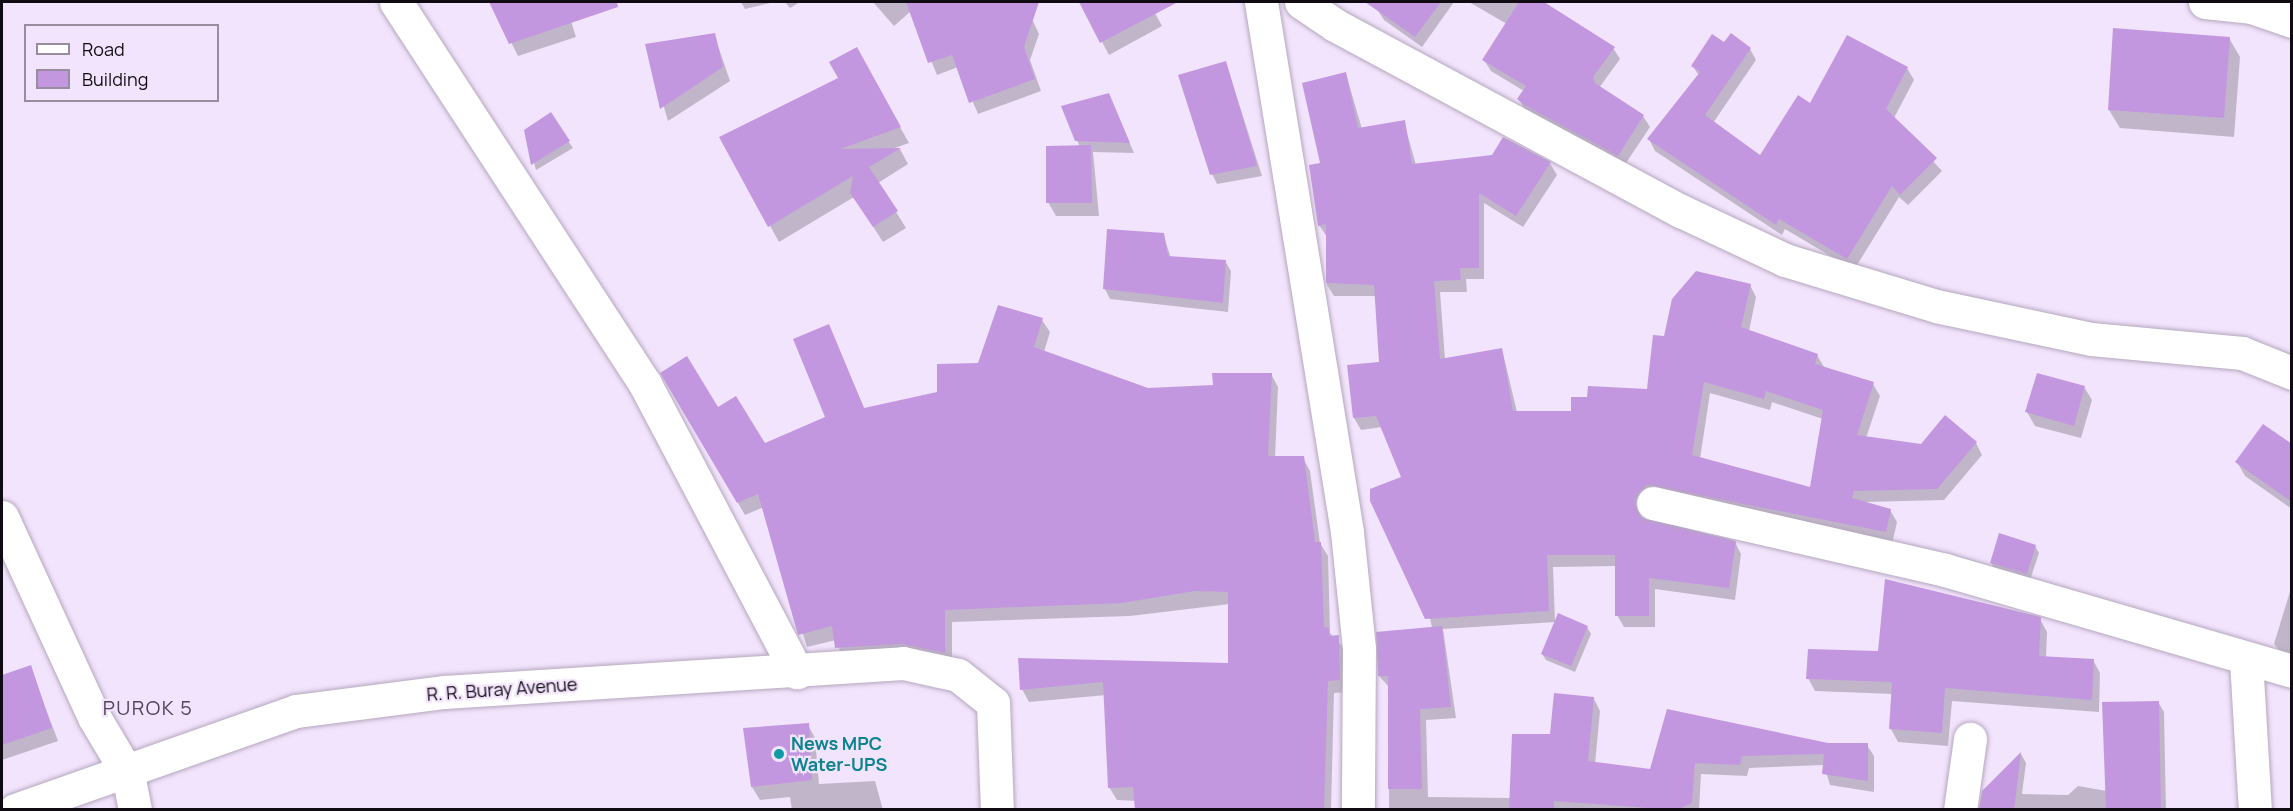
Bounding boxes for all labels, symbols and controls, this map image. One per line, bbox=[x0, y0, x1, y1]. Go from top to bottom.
legend bbox=[24, 24, 219, 102]
text: Road bbox=[82, 37, 125, 61]
text: Building bbox=[82, 67, 148, 91]
street label: R. R. Buray Avenue bbox=[426, 673, 578, 705]
district label: PUROK 5 bbox=[102, 695, 194, 719]
place label: News MPC Water-UPS bbox=[791, 733, 887, 776]
marker: News MPC Water-UPS bbox=[772, 747, 786, 761]

